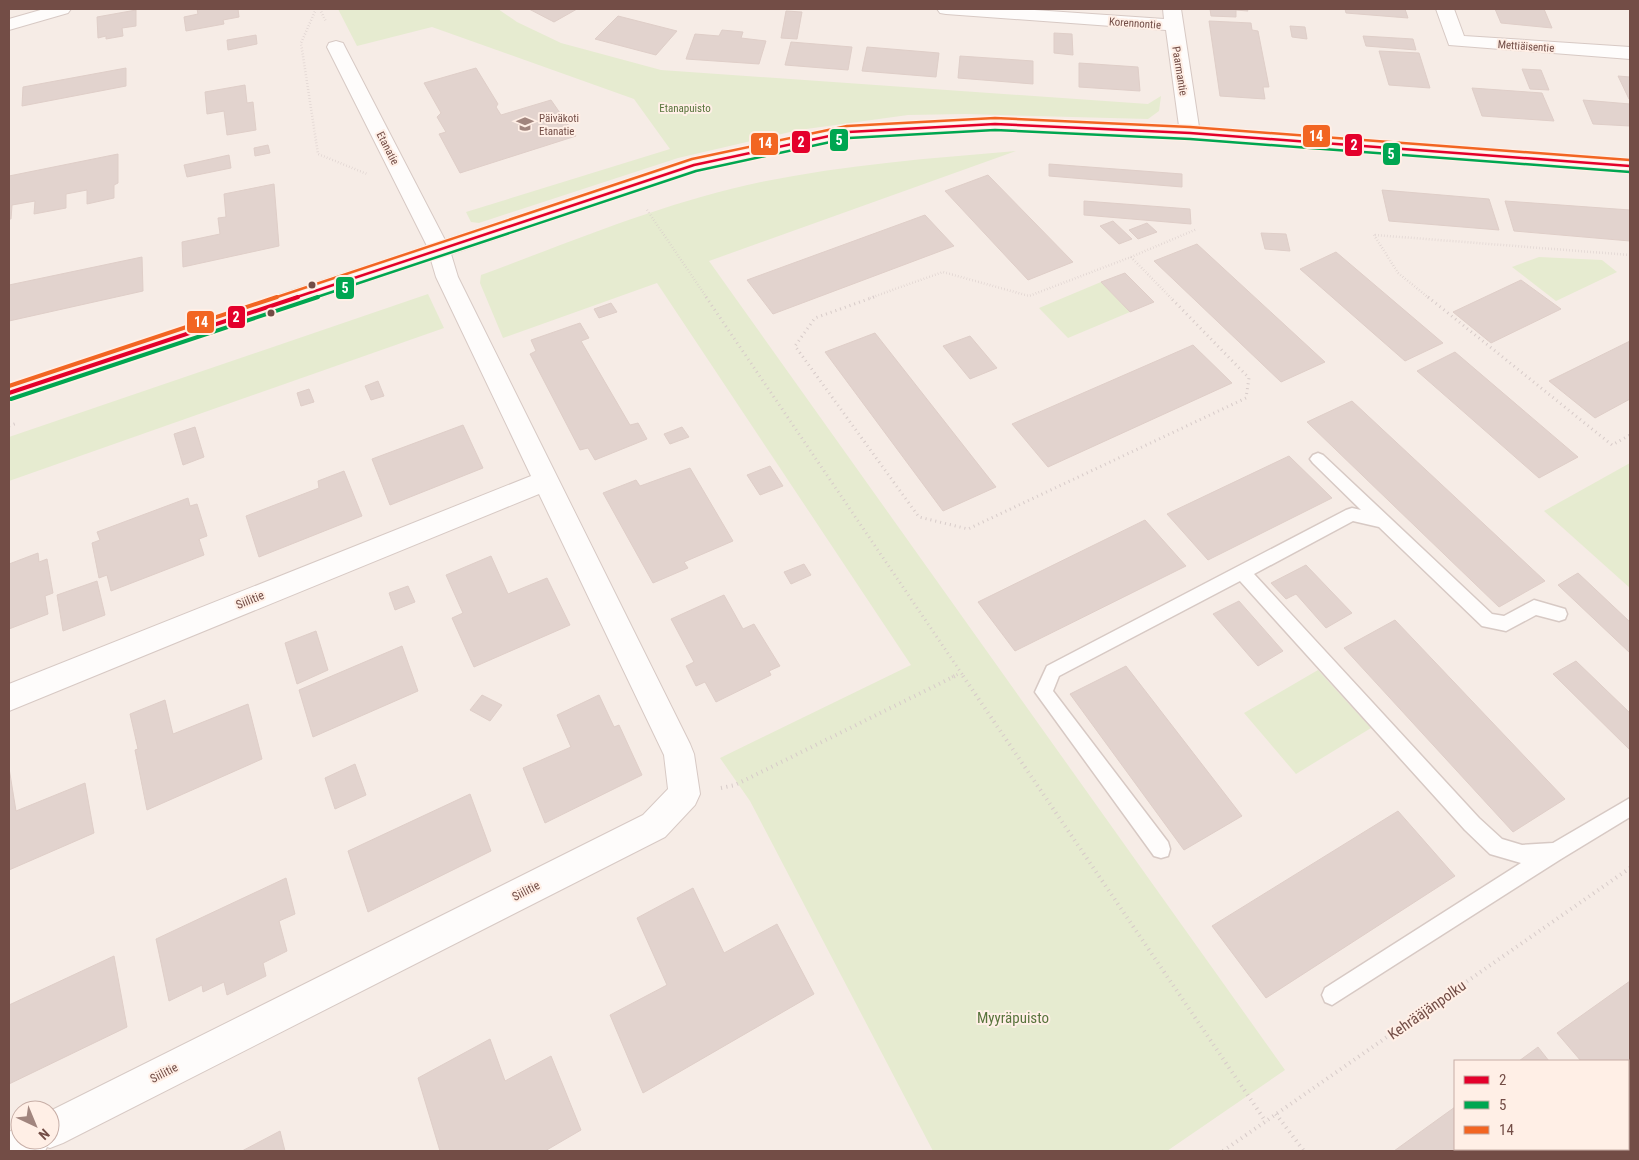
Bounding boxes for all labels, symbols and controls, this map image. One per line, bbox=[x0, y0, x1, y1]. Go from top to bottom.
street label: Korennontie bbox=[1108, 15, 1161, 32]
street label: Mettiäisentie bbox=[1497, 38, 1555, 55]
street label: Paarmantie bbox=[1169, 45, 1190, 97]
park label: Etanapuisto bbox=[659, 102, 711, 115]
place label: Päiväkoti Etanatie bbox=[539, 112, 579, 138]
school or university icon: Päiväkoti Etanatie bbox=[515, 114, 535, 134]
line badge: 14 bbox=[1302, 124, 1331, 148]
line badge: 5 bbox=[829, 128, 849, 152]
text: 14 bbox=[1309, 128, 1323, 144]
street label: Etanatie bbox=[374, 129, 401, 167]
line badge: 2 bbox=[791, 130, 811, 154]
line badge: 14 bbox=[750, 132, 779, 156]
text: 5 bbox=[835, 132, 843, 148]
line badge: 2 bbox=[1344, 133, 1363, 157]
text: 2 bbox=[797, 134, 805, 150]
text: 14 bbox=[758, 135, 772, 151]
text: 2 bbox=[1350, 137, 1358, 153]
line badge: 5 bbox=[1382, 142, 1401, 166]
text: 5 bbox=[1387, 146, 1395, 162]
line badge: 5 bbox=[335, 276, 355, 300]
unlabelled marker bbox=[307, 280, 317, 290]
text: 5 bbox=[341, 280, 349, 296]
line badge: 2 bbox=[227, 305, 246, 329]
unlabelled marker bbox=[266, 308, 276, 318]
text: 2 bbox=[232, 309, 240, 325]
line badge: 14 bbox=[186, 310, 215, 334]
text: 14 bbox=[194, 314, 208, 330]
street label: Siilitie bbox=[234, 588, 266, 612]
street label: Siilitie bbox=[510, 878, 543, 904]
street label: Kehrääjänpolku bbox=[1385, 976, 1469, 1044]
park label: Myyräpuisto bbox=[977, 1009, 1049, 1027]
street label: Siilitie bbox=[148, 1060, 181, 1086]
legend bbox=[1454, 1060, 1629, 1150]
text: 2 bbox=[1499, 1071, 1506, 1089]
text: 5 bbox=[1499, 1096, 1506, 1114]
north arrow bbox=[10, 1100, 60, 1150]
text: 14 bbox=[1499, 1121, 1514, 1139]
text: N bbox=[35, 1126, 53, 1143]

